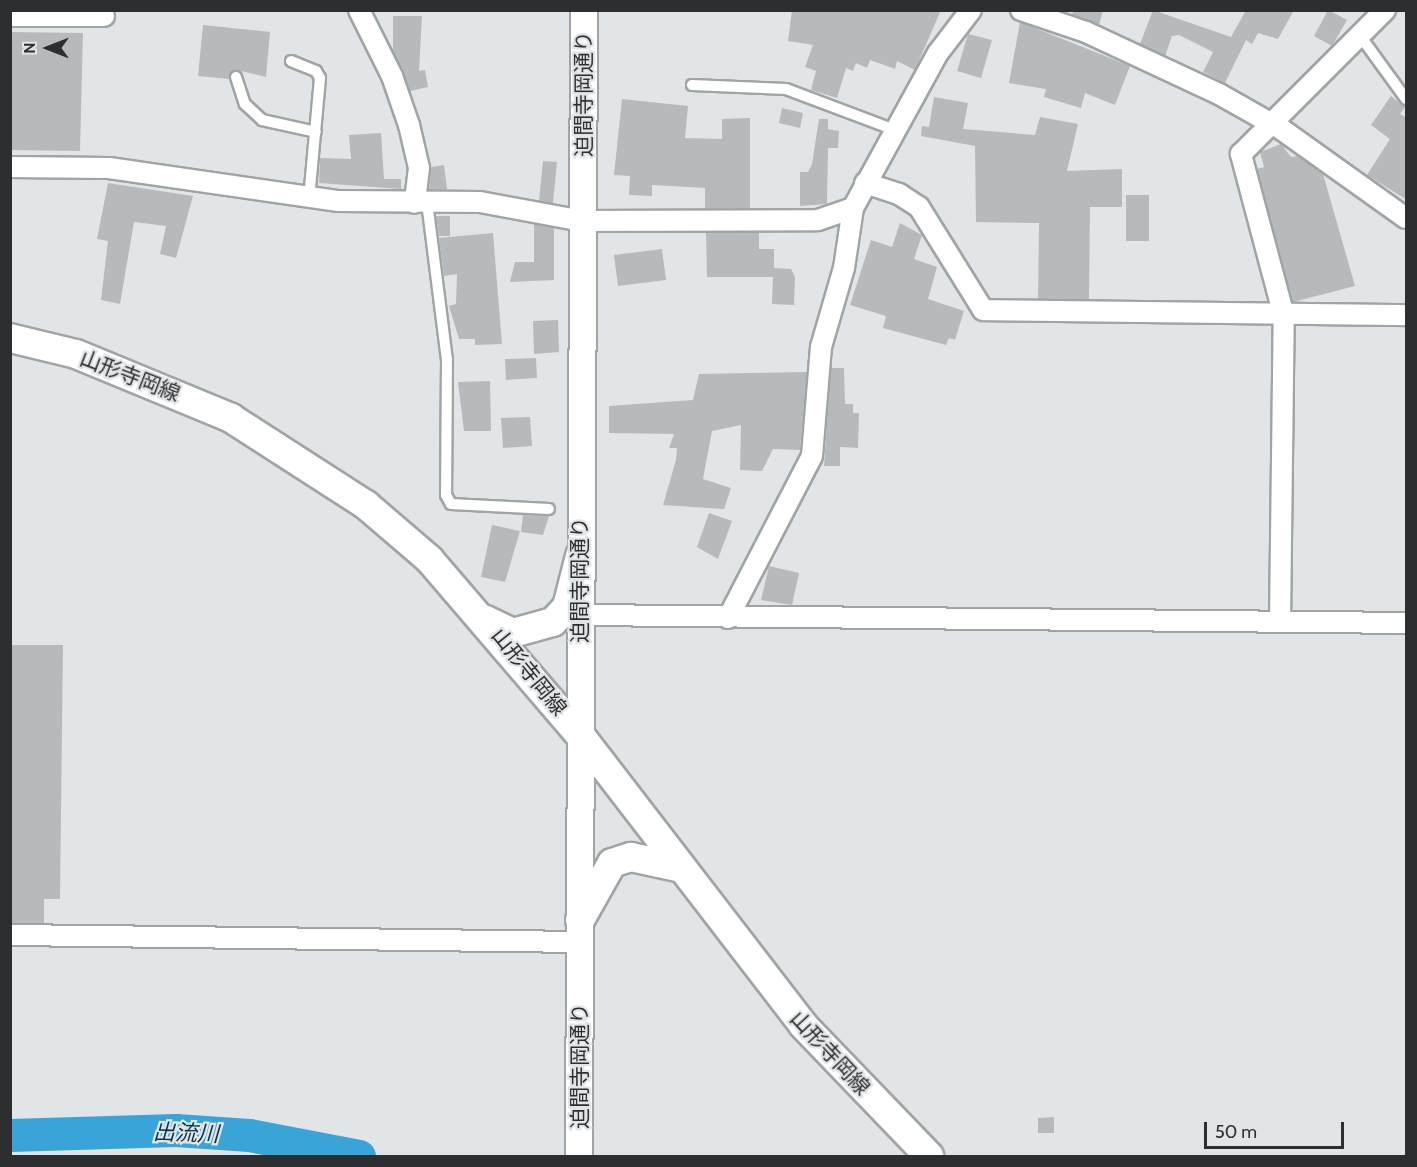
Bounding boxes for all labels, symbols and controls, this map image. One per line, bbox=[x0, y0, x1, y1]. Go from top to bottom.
north arrow bbox=[18, 18, 78, 78]
street label: 迫間寺岡通り bbox=[571, 31, 597, 157]
text: N bbox=[20, 42, 39, 54]
street label: 山形寺岡線 bbox=[76, 345, 184, 407]
street label: 迫間寺岡通り bbox=[567, 517, 593, 643]
street label: 山形寺岡線 bbox=[486, 623, 572, 721]
street label: 迫間寺岡通り bbox=[567, 1003, 593, 1129]
street label: 山形寺岡線 bbox=[785, 1006, 875, 1100]
scale bar bbox=[1207, 1110, 1346, 1148]
water label: 出流川 bbox=[153, 1119, 219, 1147]
text: 50 m bbox=[1215, 1121, 1257, 1143]

